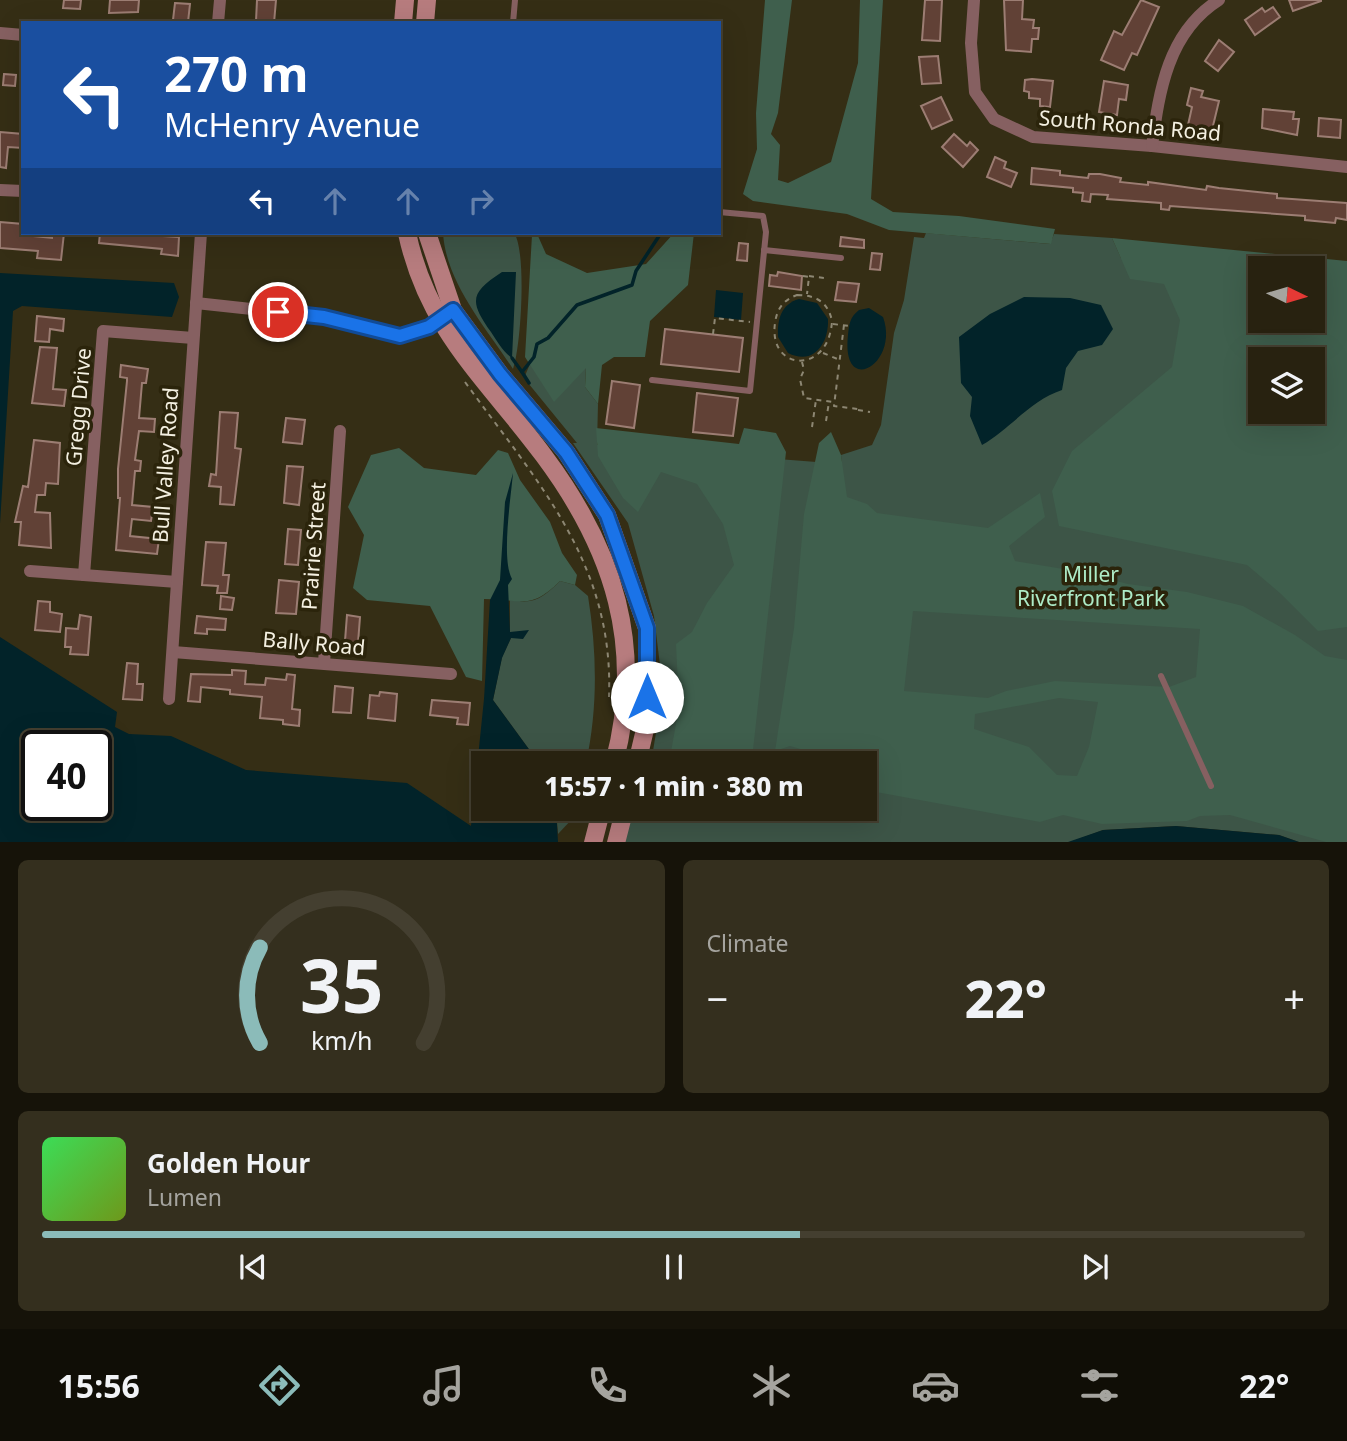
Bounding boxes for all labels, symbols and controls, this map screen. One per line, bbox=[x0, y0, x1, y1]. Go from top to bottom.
text: 270 m bbox=[164, 40, 309, 106]
icon: left bbox=[49, 49, 140, 140]
text: McHenry Avenue bbox=[164, 103, 420, 146]
street label: South Ronda Road bbox=[1038, 103, 1222, 147]
icon: left bbox=[243, 182, 281, 220]
icon: ahead bbox=[316, 182, 354, 220]
icon: ahead bbox=[389, 182, 427, 220]
icon: right bbox=[462, 182, 500, 220]
north arrow bbox=[1248, 256, 1325, 332]
map controls bbox=[1248, 256, 1325, 424]
pin bbox=[248, 282, 308, 342]
icon: arrive bbox=[259, 293, 297, 331]
street label: Gregg Drive bbox=[59, 347, 97, 467]
button: layers bbox=[1248, 347, 1325, 424]
street label: Bull Valley Road bbox=[146, 386, 184, 544]
street label: Prairie Street bbox=[295, 481, 331, 611]
park label: Miller Riverfront Park bbox=[1017, 560, 1166, 612]
street label: Bally Road bbox=[262, 625, 366, 661]
position arrow bbox=[610, 660, 684, 734]
speed limit sign: 40 bbox=[21, 730, 112, 821]
text: 15:57 · 1 min · 380 m bbox=[544, 768, 804, 804]
text: Climate bbox=[707, 927, 789, 959]
text: 35 bbox=[300, 935, 383, 1034]
text: 22° bbox=[965, 962, 1047, 1033]
text: − bbox=[707, 972, 728, 1024]
text: + bbox=[1283, 972, 1305, 1024]
text: km/h bbox=[310, 1022, 372, 1056]
text: Golden Hour bbox=[147, 1145, 310, 1181]
text: Lumen bbox=[147, 1181, 222, 1213]
icon: previous bbox=[234, 1248, 272, 1286]
icon: pause bbox=[655, 1248, 693, 1286]
icon: next bbox=[1076, 1248, 1114, 1286]
icon: directions bbox=[255, 1361, 304, 1410]
icon: music bbox=[419, 1361, 468, 1410]
icon: phone bbox=[583, 1361, 632, 1410]
icon: climate bbox=[747, 1361, 796, 1410]
icon: car bbox=[911, 1361, 960, 1410]
icon: filters bbox=[1075, 1361, 1124, 1410]
text: 15:56 bbox=[58, 1364, 140, 1407]
text: 22° bbox=[1239, 1364, 1289, 1407]

